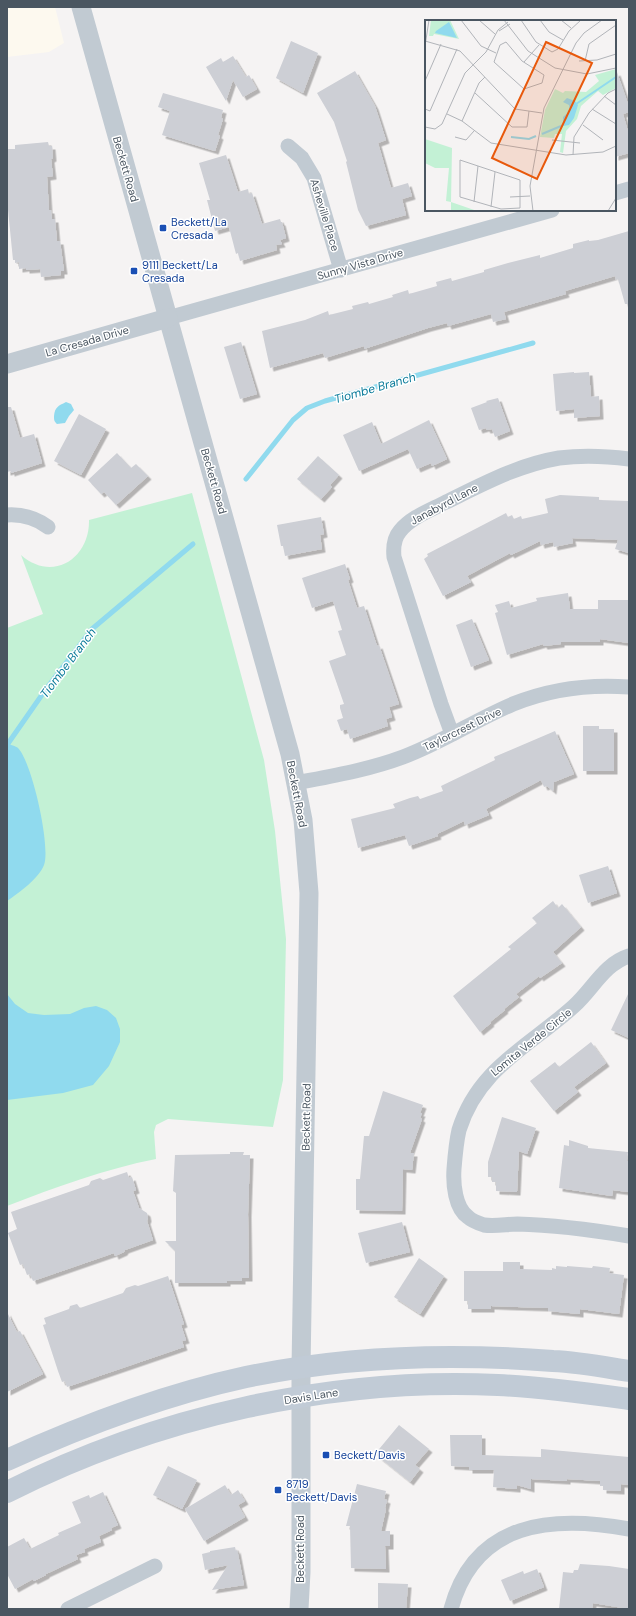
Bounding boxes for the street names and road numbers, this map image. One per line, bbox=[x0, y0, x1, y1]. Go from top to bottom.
street label: Beckett Road bbox=[110, 135, 142, 203]
street label: Asheville Place bbox=[307, 177, 343, 253]
street label: Sunny Vista Drive bbox=[315, 245, 405, 283]
street label: La Cresada Drive bbox=[44, 322, 130, 360]
street label: Beckett Road bbox=[198, 447, 230, 515]
street label: Janabyrd Lane bbox=[408, 480, 480, 528]
street label: Taylorcrest Drive bbox=[421, 704, 503, 754]
street label: Beckett Road bbox=[284, 760, 310, 829]
street label: Lomita Verde Circle bbox=[488, 1005, 574, 1079]
street label: Beckett Road bbox=[298, 1083, 314, 1151]
street label: Davis Lane bbox=[283, 1385, 339, 1407]
street label: Beckett Road bbox=[293, 1515, 307, 1583]

